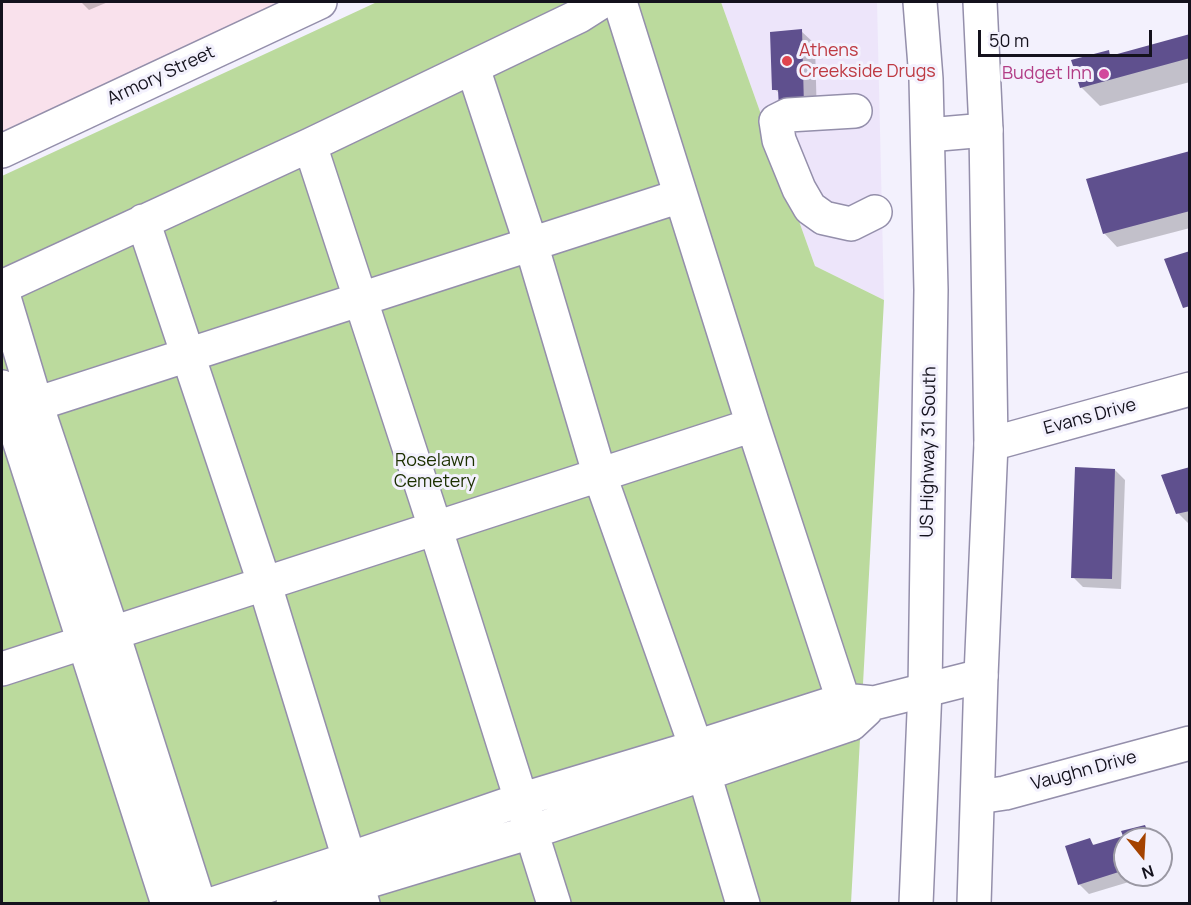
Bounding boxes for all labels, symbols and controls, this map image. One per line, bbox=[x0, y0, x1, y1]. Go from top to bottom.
scale bar bbox=[981, 18, 1155, 56]
text: 50 m bbox=[989, 28, 1029, 52]
place label: Athens Creekside Drugs bbox=[799, 40, 936, 82]
street label: Armory Street bbox=[104, 42, 218, 110]
marker: Athens Creekside Drugs bbox=[780, 54, 794, 68]
place label: Budget Inn bbox=[1002, 63, 1092, 85]
marker: Budget Inn bbox=[1097, 67, 1111, 81]
street label: US Highway 31 South bbox=[917, 366, 941, 538]
street label: Evans Drive bbox=[1041, 394, 1139, 440]
park label: Roselawn Cemetery bbox=[394, 450, 476, 492]
street label: Vaughn Drive bbox=[1029, 747, 1139, 795]
north arrow bbox=[1113, 827, 1173, 887]
text: N bbox=[1139, 860, 1157, 884]

